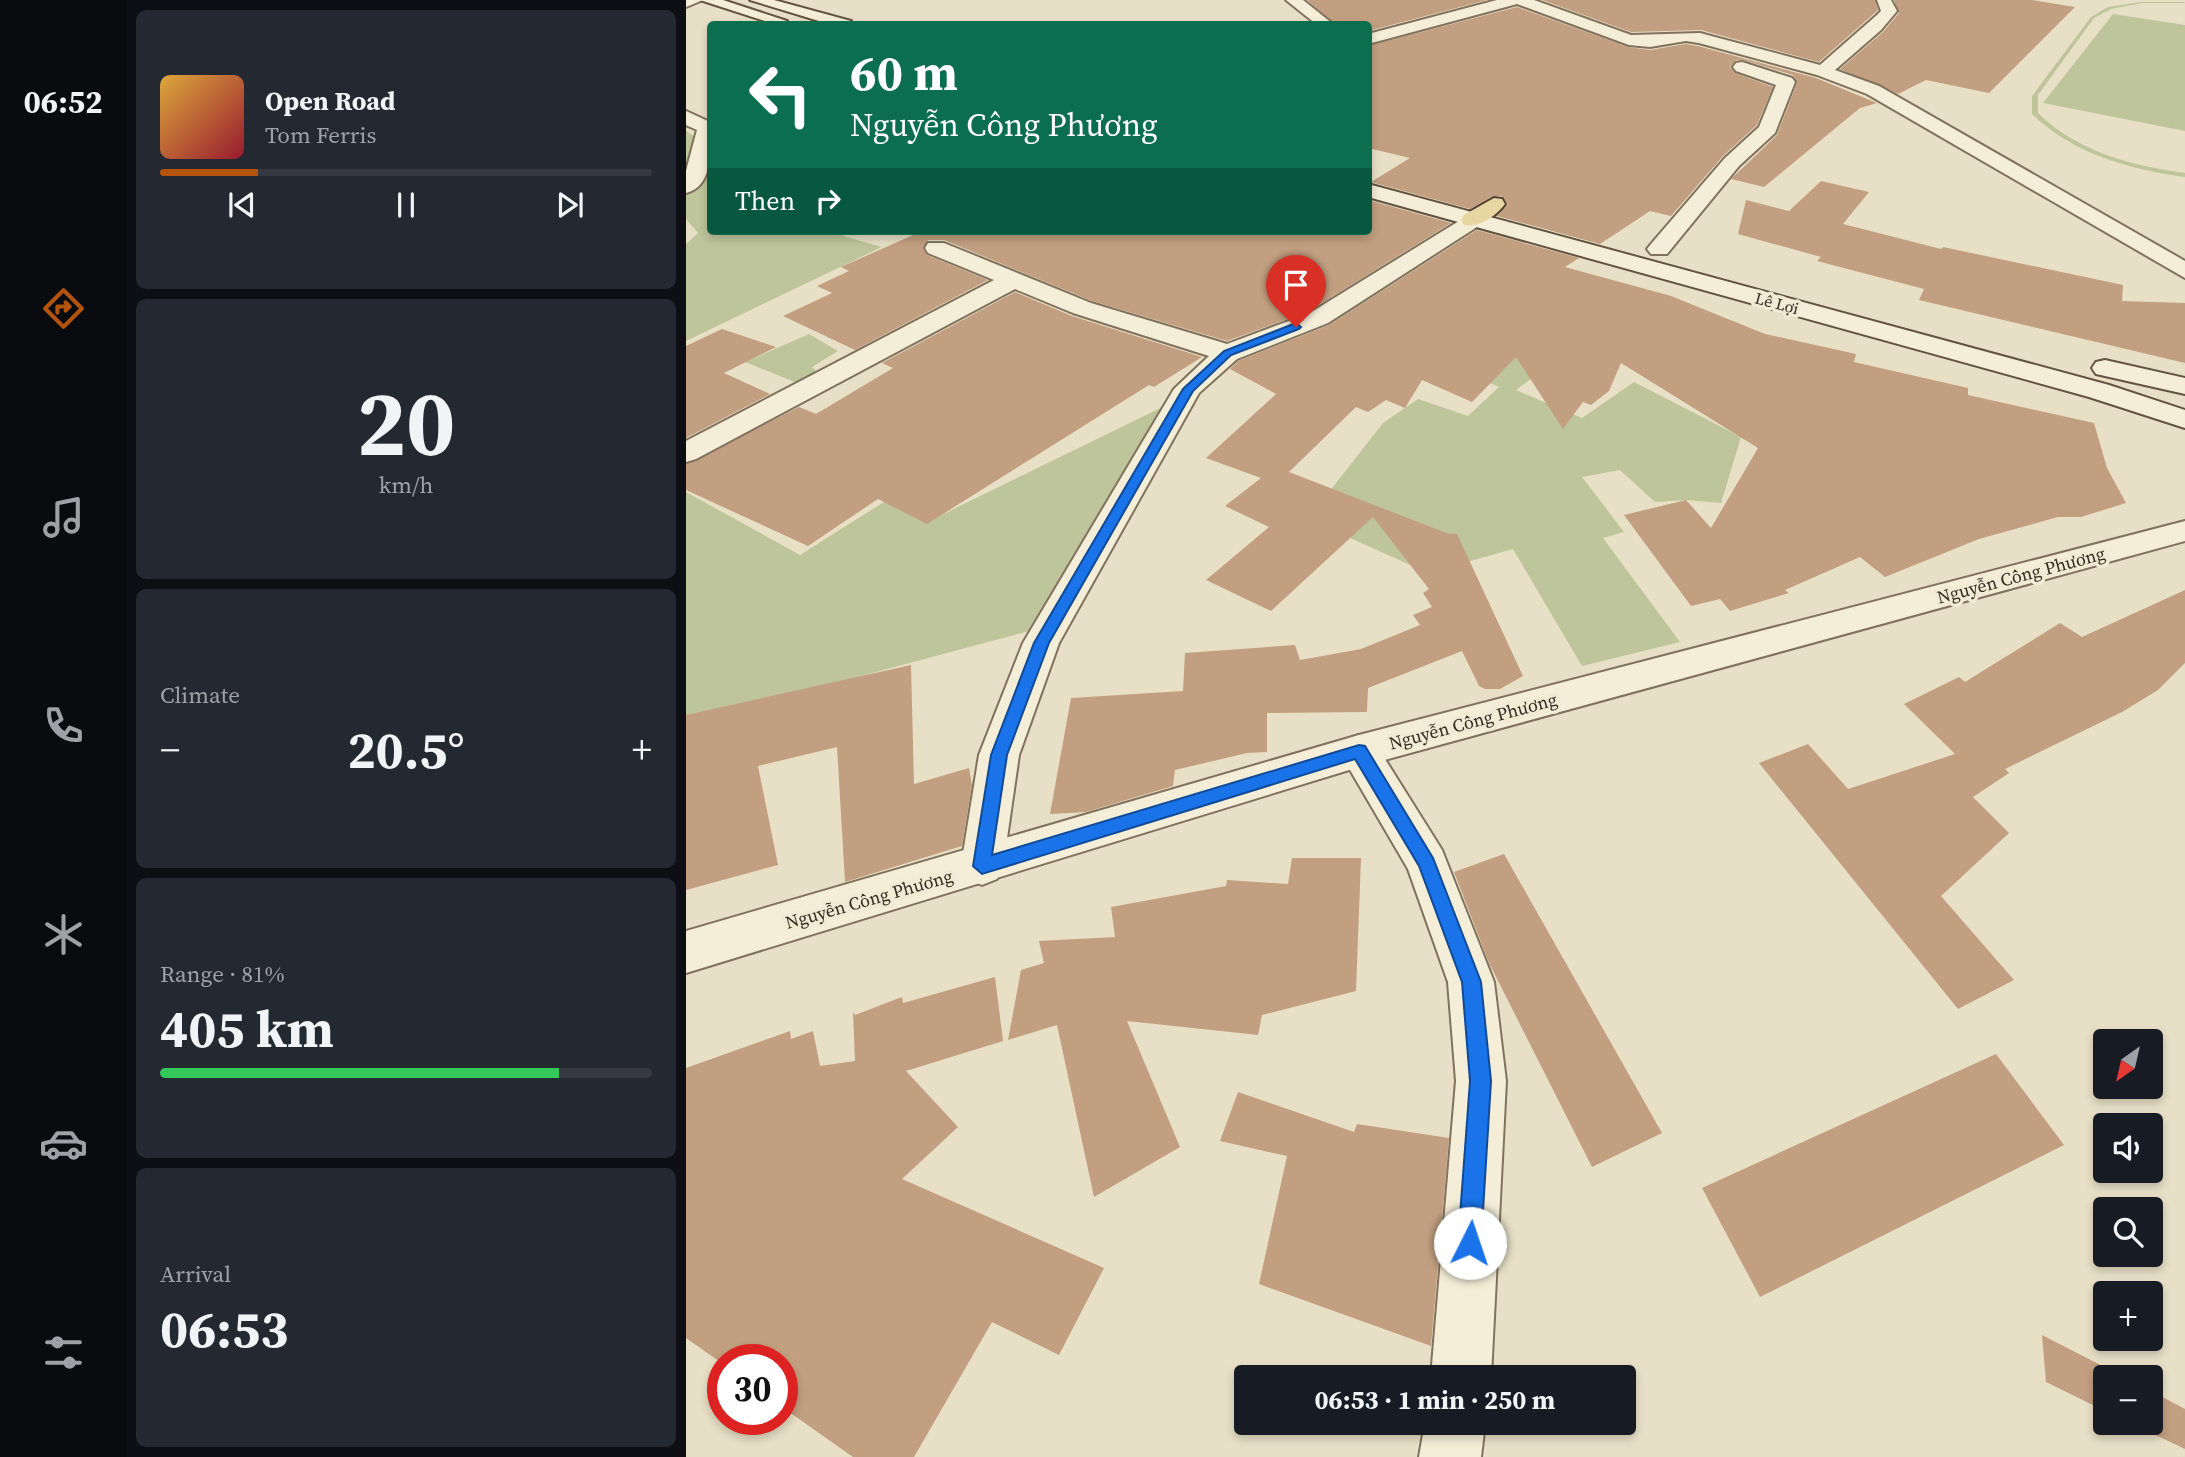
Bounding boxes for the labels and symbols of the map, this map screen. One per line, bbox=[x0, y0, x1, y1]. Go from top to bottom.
pin bbox=[1266, 255, 1326, 327]
street label: Lê Lợi bbox=[1753, 287, 1802, 319]
street label: Nguyễn Công Phương bbox=[1934, 541, 2108, 609]
street label: Nguyễn Công Phương bbox=[1386, 687, 1560, 755]
street label: Nguyễn Công Phương bbox=[782, 863, 956, 935]
north arrow bbox=[2093, 1029, 2163, 1099]
position arrow bbox=[1433, 1206, 1507, 1280]
speed limit sign: 30 bbox=[707, 1344, 798, 1435]

